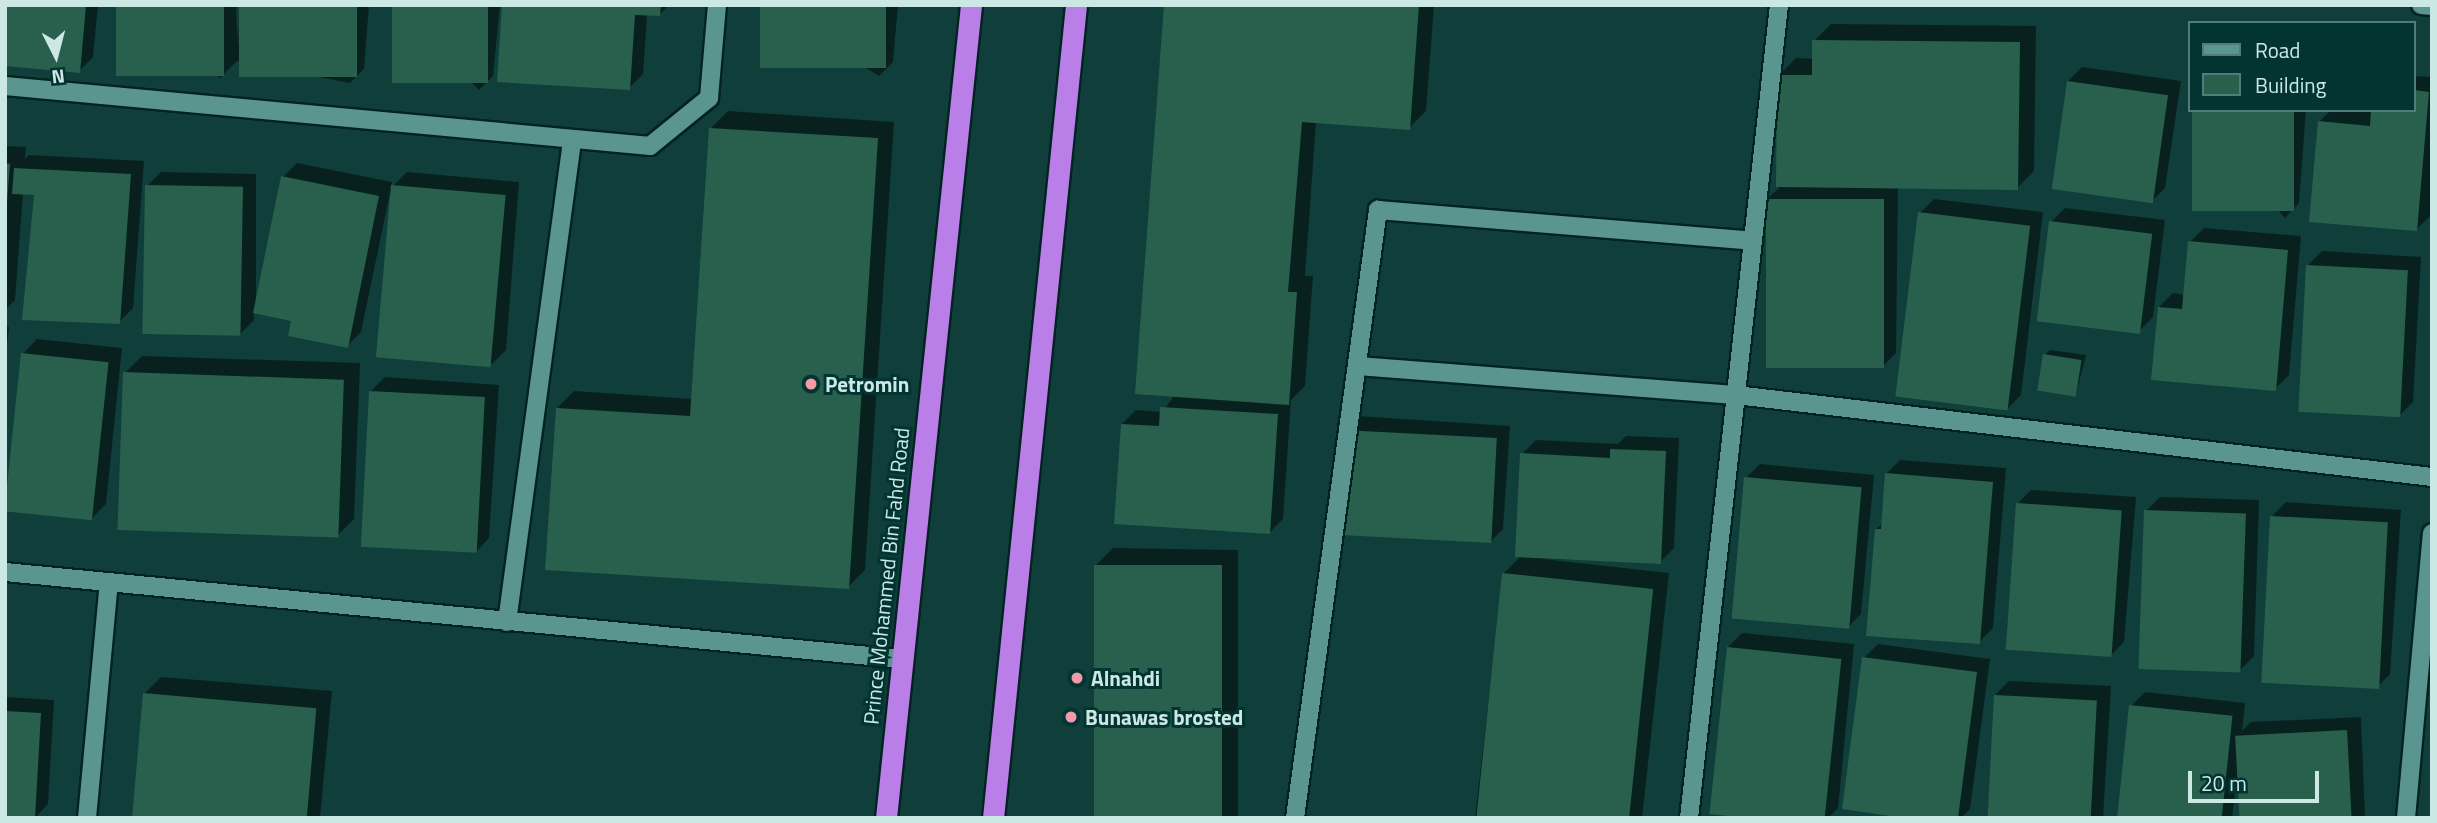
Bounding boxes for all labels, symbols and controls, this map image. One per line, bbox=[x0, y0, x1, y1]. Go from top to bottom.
north arrow bbox=[21, 21, 91, 91]
legend bbox=[2188, 21, 2416, 112]
text: Road bbox=[2255, 34, 2300, 66]
text: N bbox=[50, 62, 66, 92]
text: Building bbox=[2255, 69, 2326, 101]
place label: Petromin bbox=[825, 371, 909, 397]
marker: Petromin bbox=[803, 376, 819, 392]
street label: Prince Mohammed Bin Fahd Road bbox=[858, 426, 914, 726]
place label: Alnahdi bbox=[1091, 665, 1160, 691]
marker: Alnahdi bbox=[1069, 670, 1085, 686]
place label: Bunawas brosted bbox=[1085, 704, 1243, 730]
marker: Bunawas brosted bbox=[1063, 709, 1079, 725]
scale bar bbox=[2192, 756, 2323, 800]
text: 20 m bbox=[2201, 767, 2247, 799]

